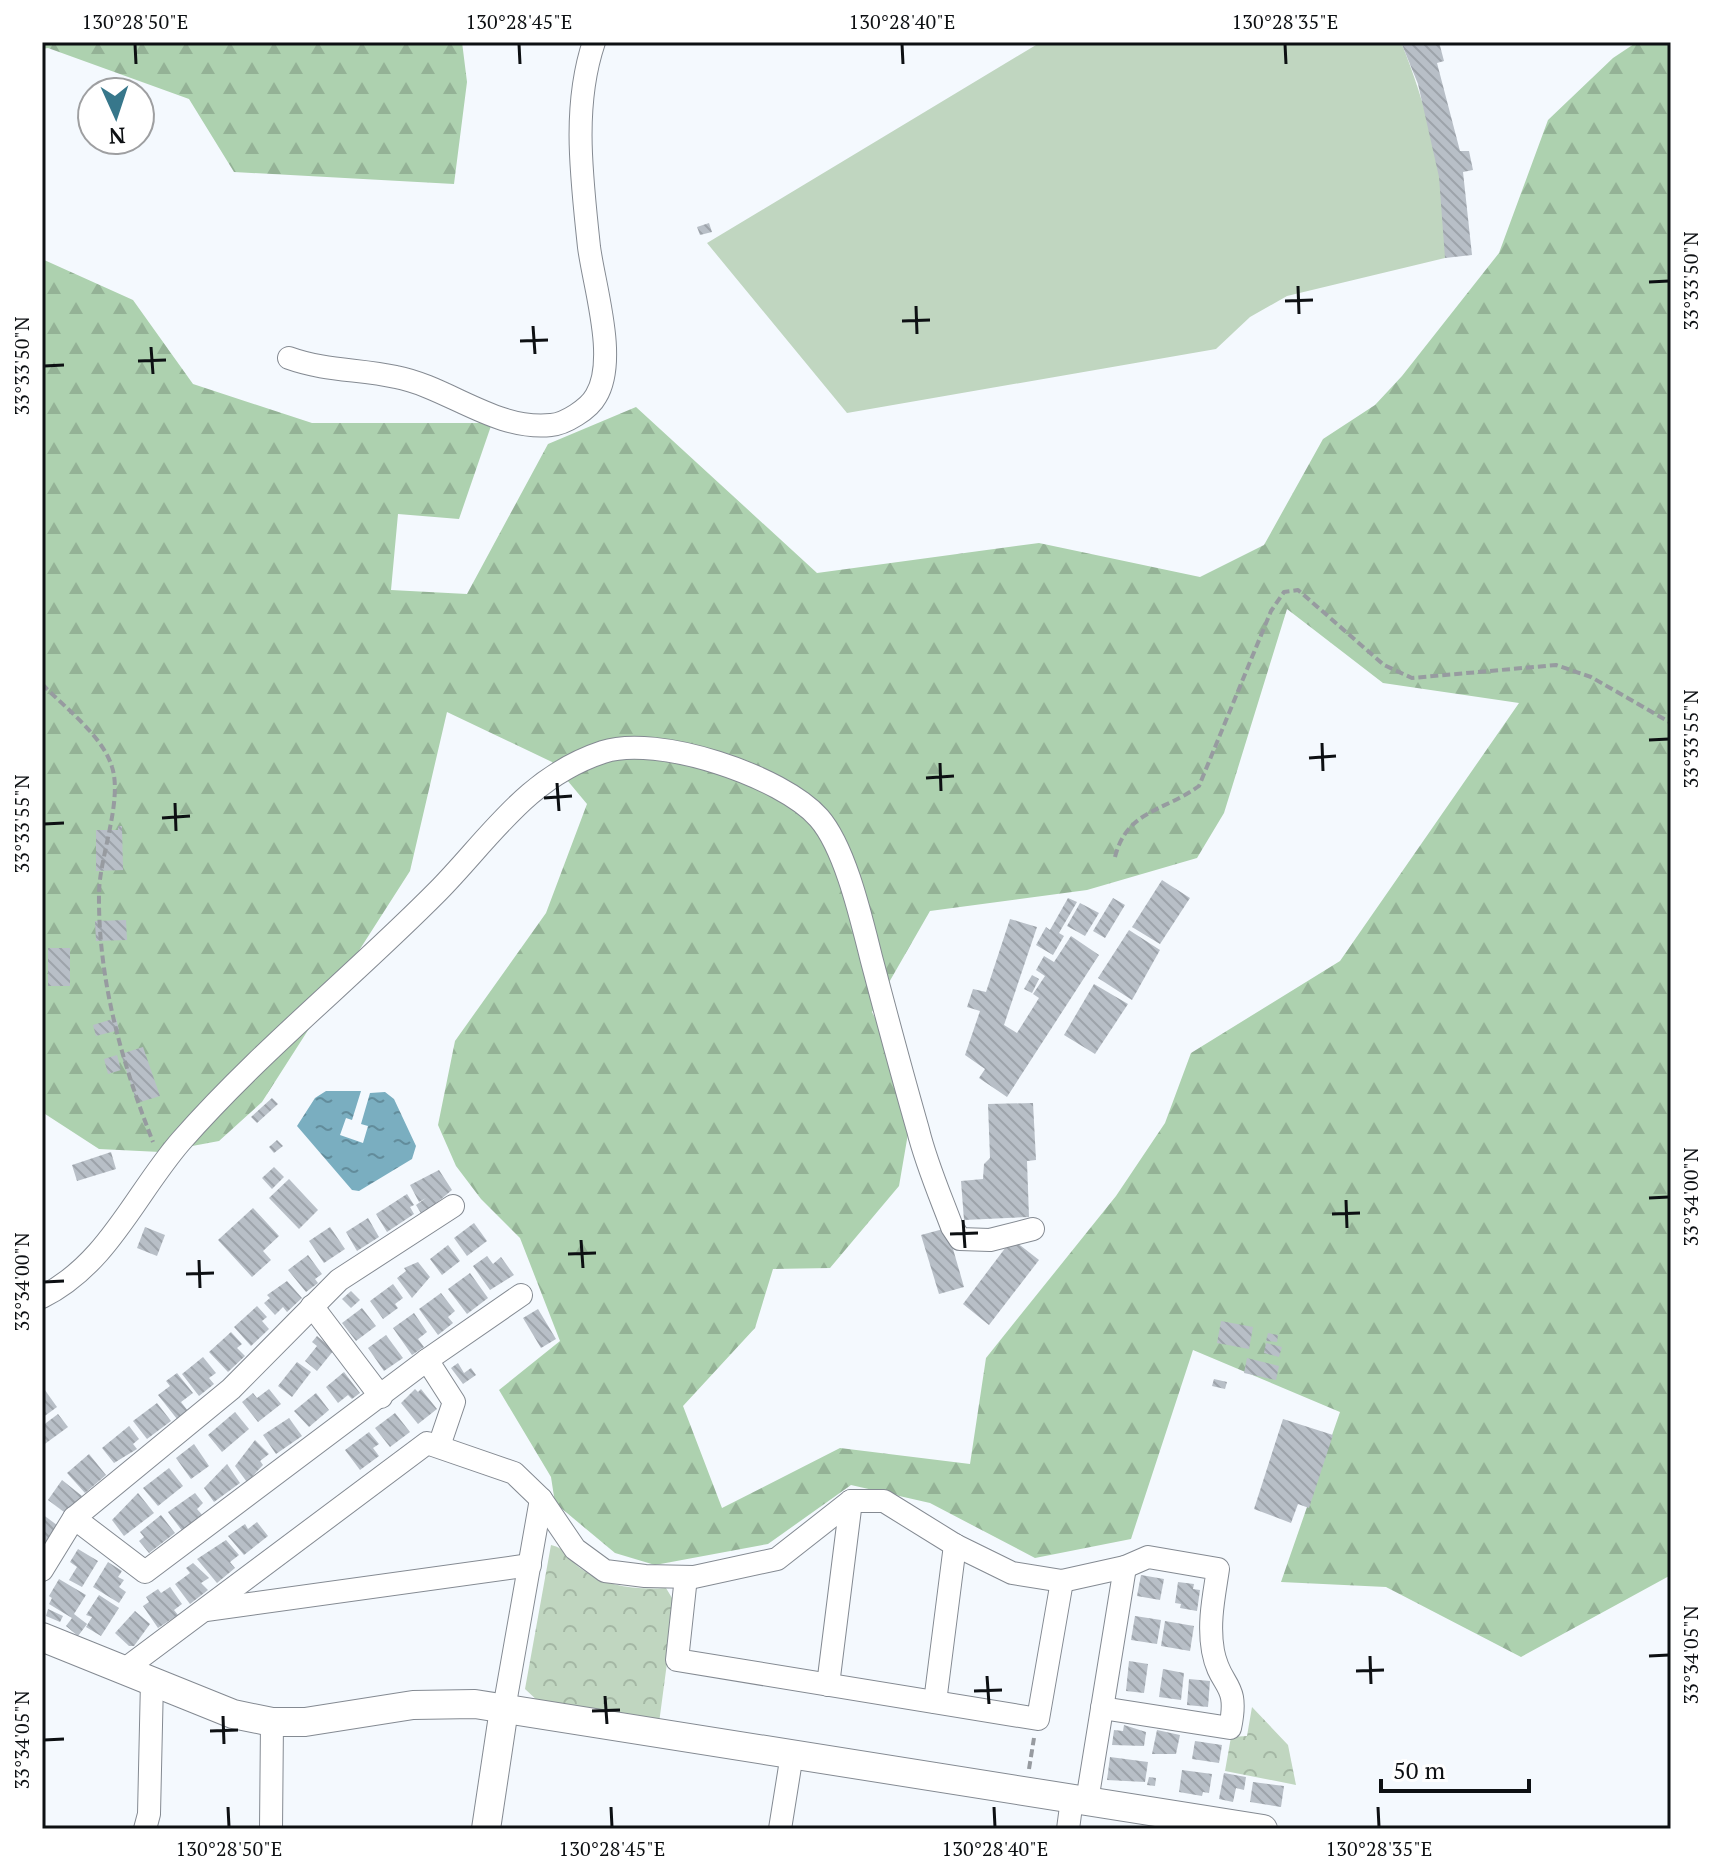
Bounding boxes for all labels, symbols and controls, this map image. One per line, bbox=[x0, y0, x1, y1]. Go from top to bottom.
text: 130°28'50"E bbox=[82, 8, 188, 35]
text: 130°28'45"E bbox=[466, 8, 572, 35]
text: 130°28'40"E bbox=[849, 8, 955, 35]
text: 130°28'35"E bbox=[1232, 8, 1338, 35]
north arrow bbox=[76, 76, 156, 156]
text: N bbox=[108, 122, 126, 151]
text: 33°33'50"N bbox=[1677, 231, 1704, 331]
text: 33°33'50"N bbox=[8, 316, 35, 416]
text: 33°33'55"N bbox=[1677, 689, 1704, 789]
text: 33°33'55"N bbox=[8, 774, 35, 874]
text: 33°34'00"N bbox=[1677, 1147, 1704, 1247]
text: 33°34'00"N bbox=[8, 1232, 35, 1332]
text: 33°34'05"N bbox=[1677, 1605, 1704, 1705]
text: 33°34'05"N bbox=[8, 1690, 35, 1790]
scale bar bbox=[1381, 1743, 1529, 1793]
text: 50 m bbox=[1393, 1754, 1445, 1786]
text: 130°28'50"E bbox=[176, 1835, 282, 1862]
text: 130°28'45"E bbox=[559, 1835, 665, 1862]
text: 130°28'40"E bbox=[942, 1835, 1048, 1862]
text: 130°28'35"E bbox=[1326, 1835, 1432, 1862]

